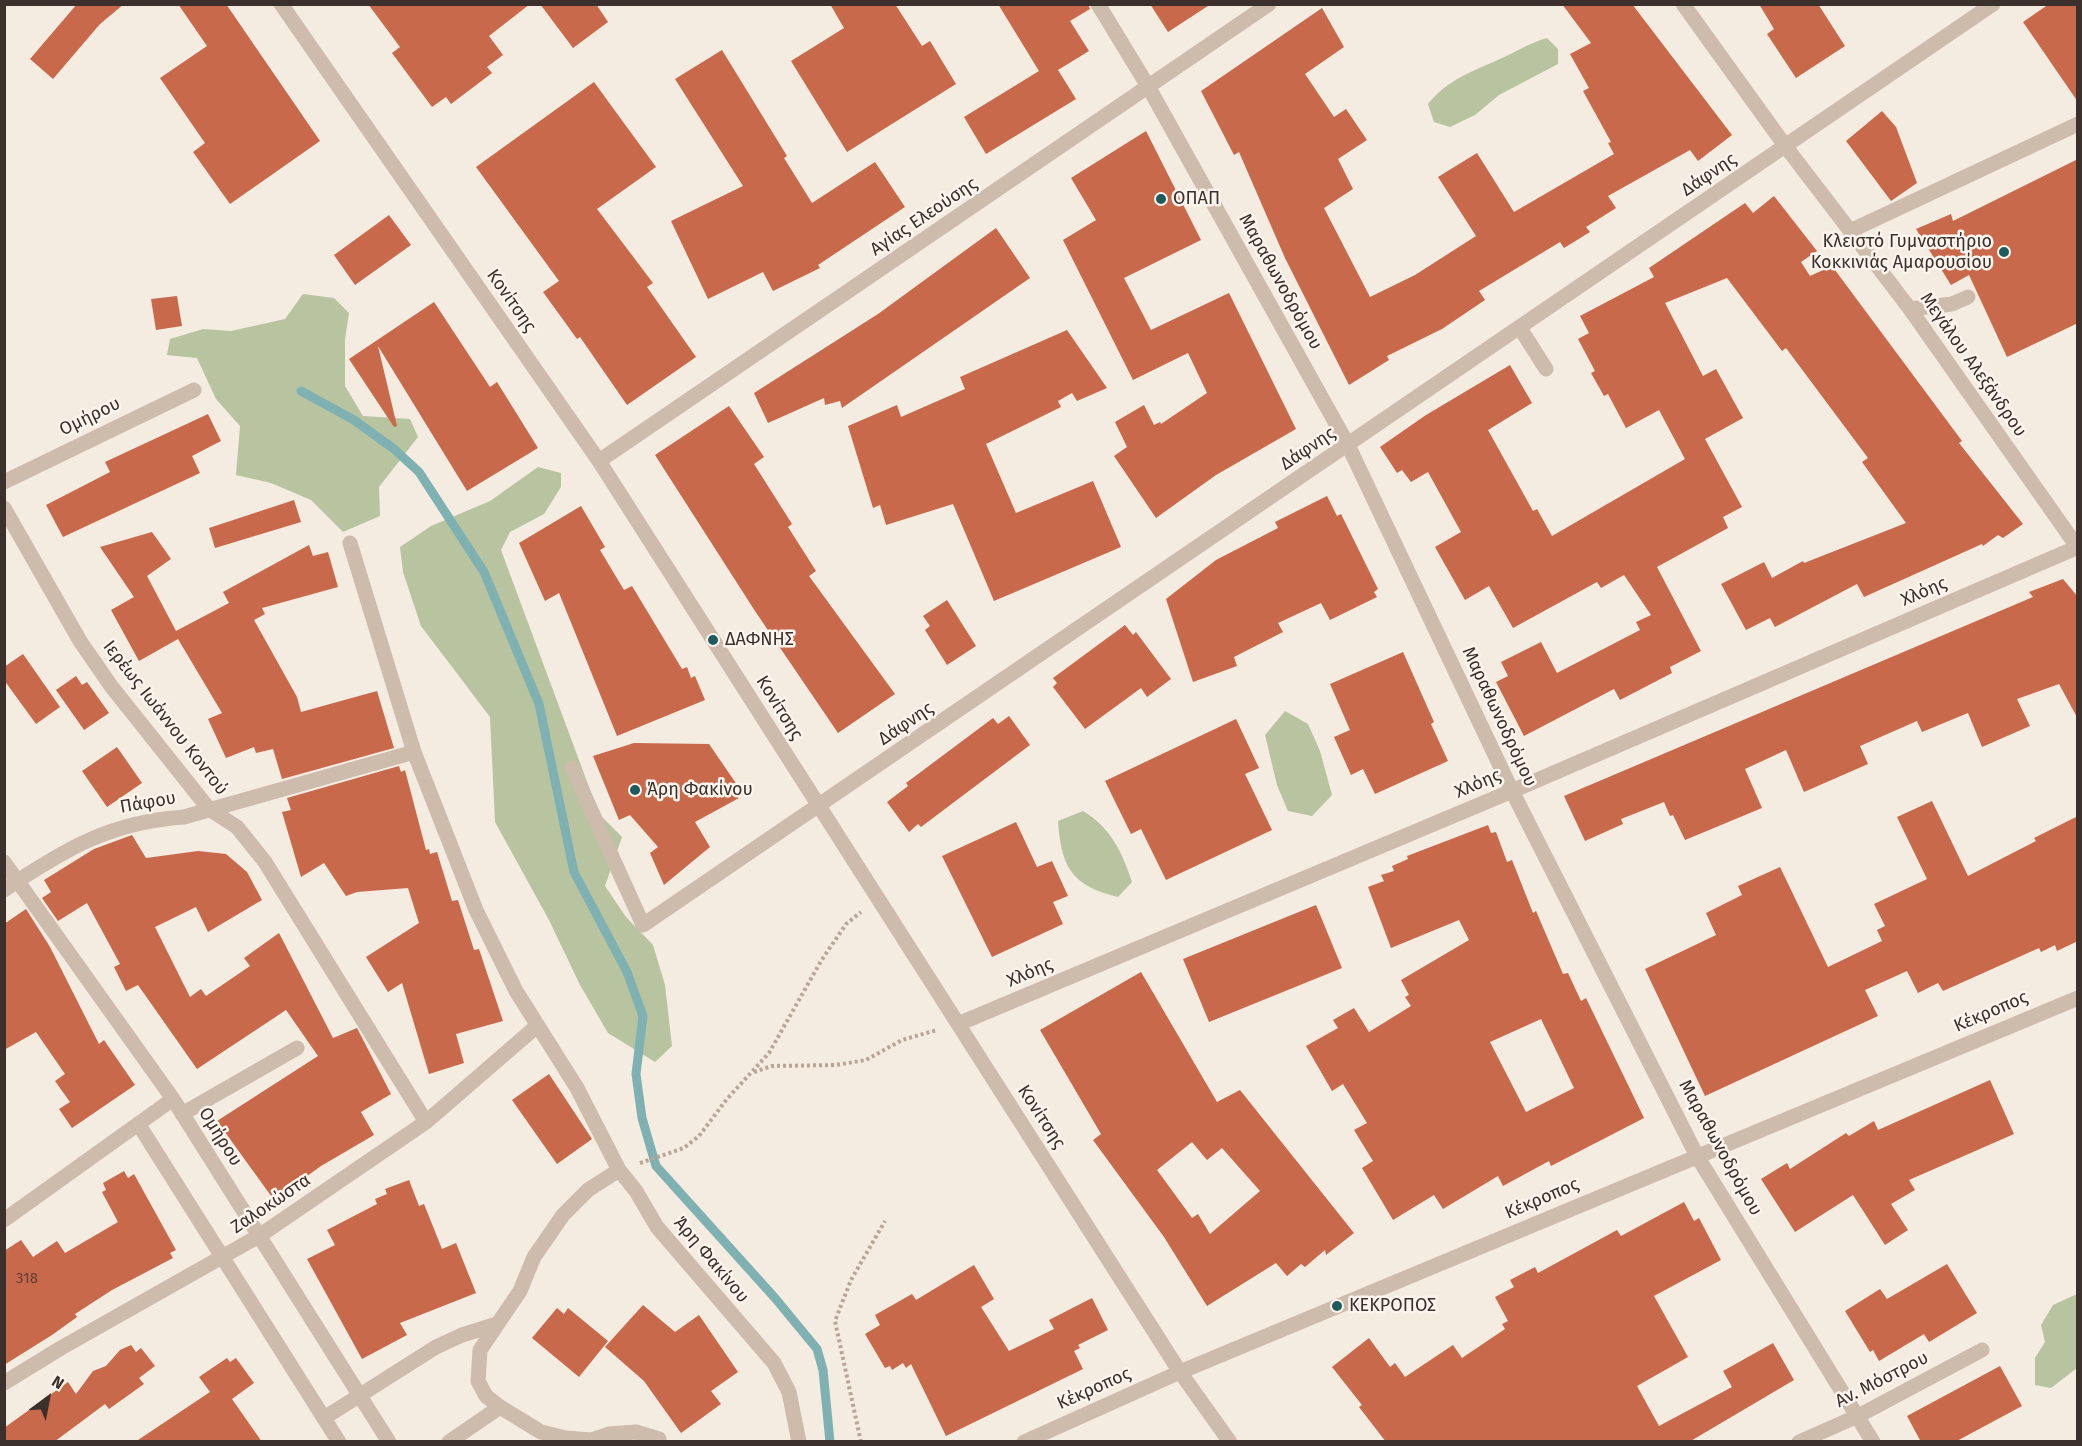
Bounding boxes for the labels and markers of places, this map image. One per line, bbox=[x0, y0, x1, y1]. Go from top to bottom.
place label: ΟΠΑΠ bbox=[1173, 188, 1220, 210]
marker: ΟΠΑΠ bbox=[1154, 192, 1168, 206]
place label: Κλειστό Γυμναστήριο Κοκκινιάς Αμαρουσίου bbox=[1811, 231, 1992, 274]
marker: Κλειστό Γυμναστήριο Κοκκινιάς Αμαρουσίου bbox=[1997, 245, 2011, 259]
place label: ΔΑΦΝΗΣ bbox=[725, 629, 794, 651]
marker: ΔΑΦΝΗΣ bbox=[706, 633, 720, 647]
place label: Άρη Φακίνου bbox=[647, 779, 753, 801]
marker: Άρη Φακίνου bbox=[628, 783, 642, 797]
place label: ΚΕΚΡΟΠΟΣ bbox=[1349, 1295, 1436, 1317]
marker: ΚΕΚΡΟΠΟΣ bbox=[1330, 1299, 1344, 1313]

